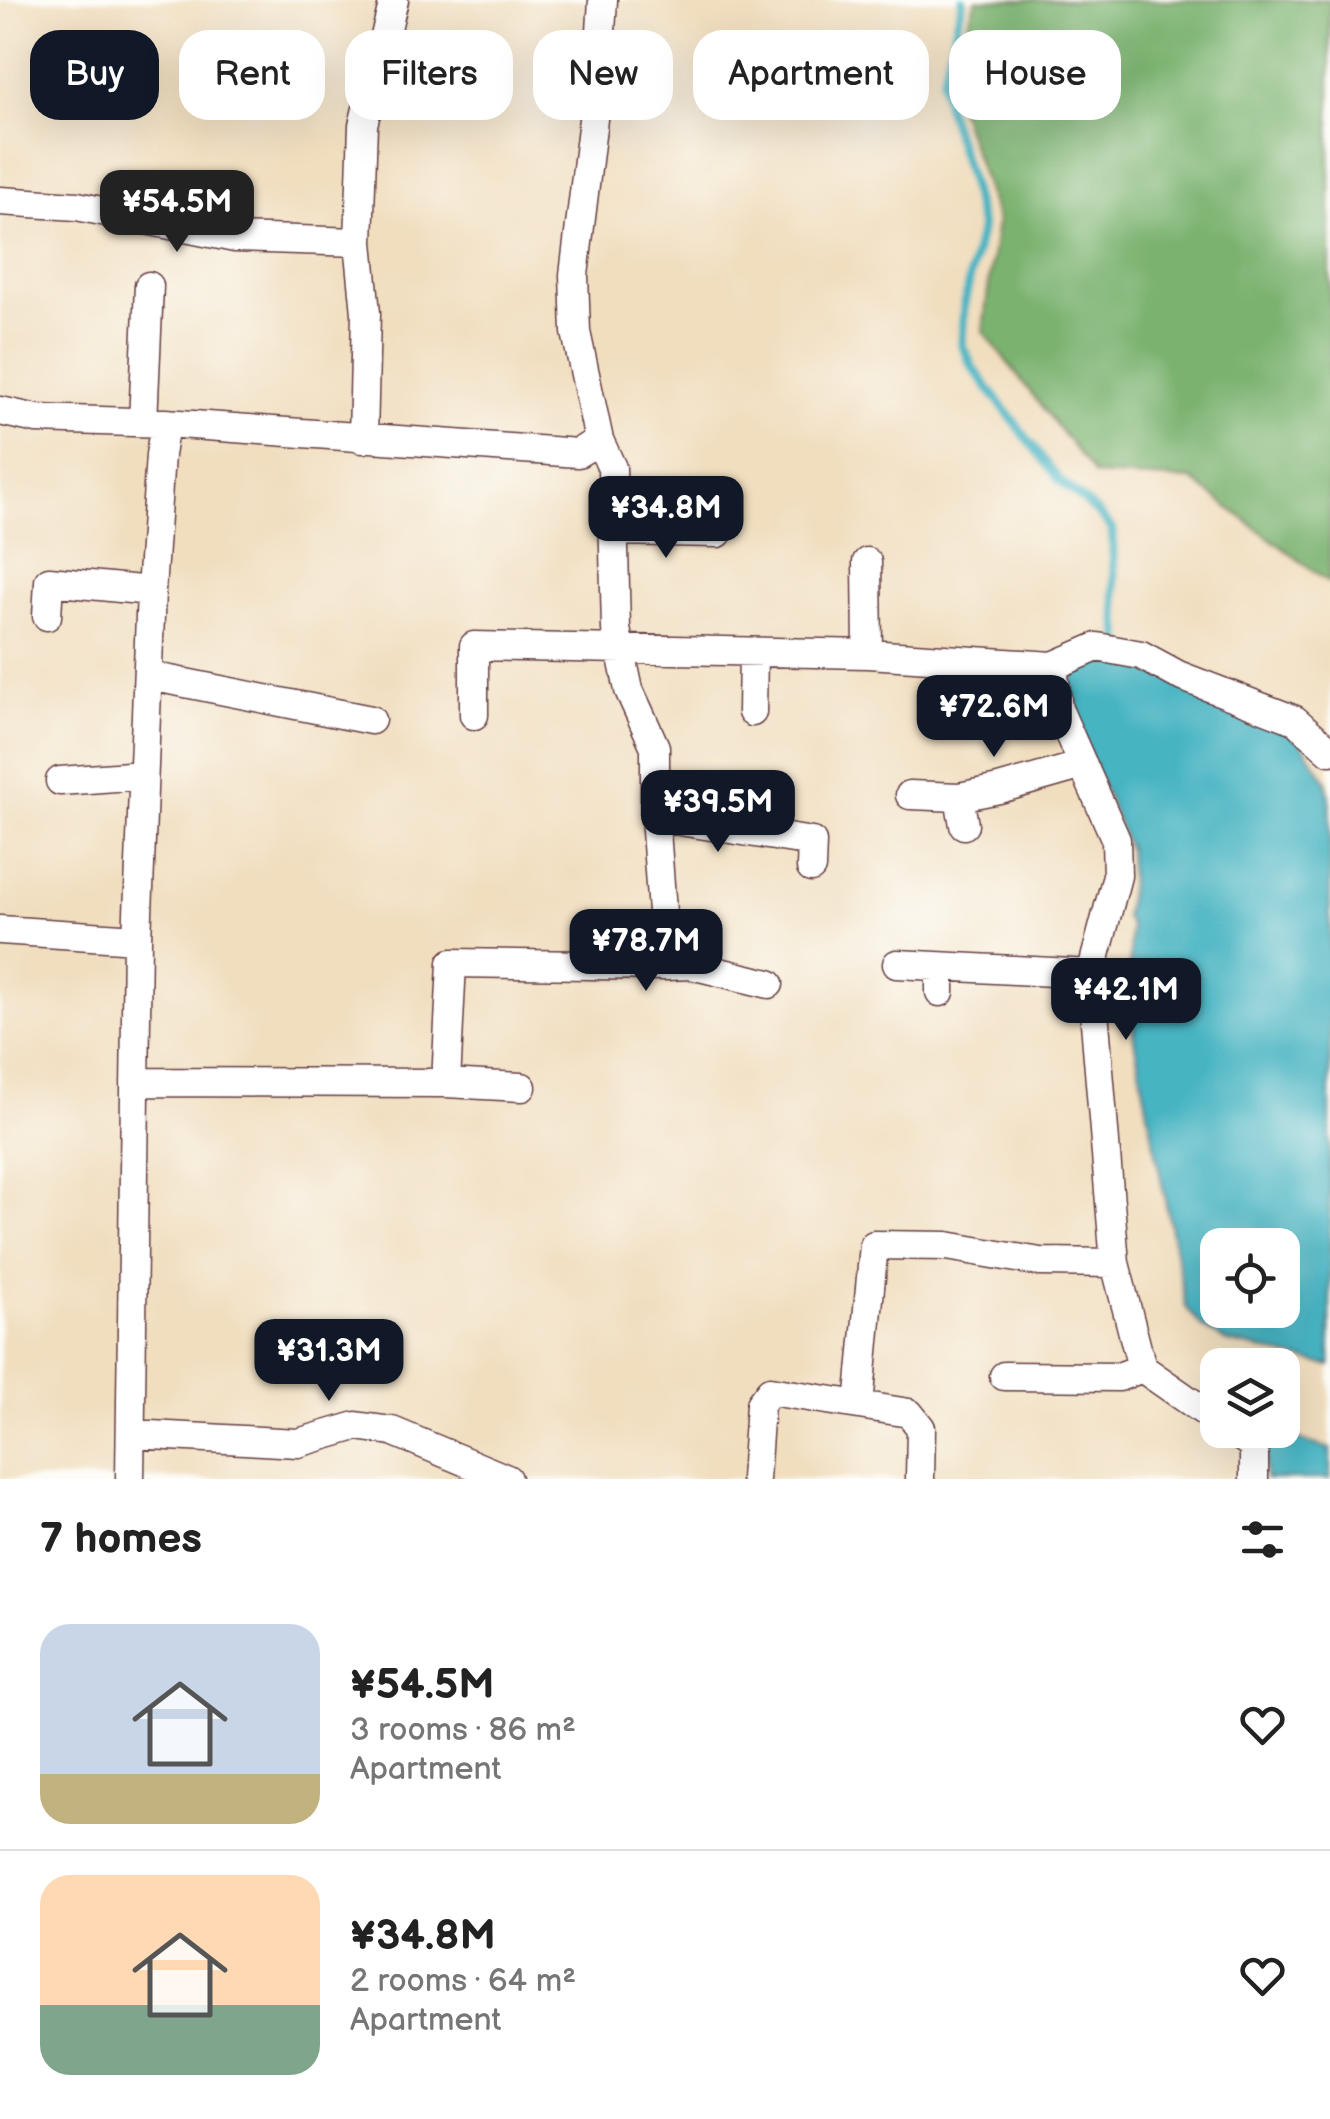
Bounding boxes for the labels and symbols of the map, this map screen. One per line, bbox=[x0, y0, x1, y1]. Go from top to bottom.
pin: ¥54.5M bbox=[96, 170, 258, 255]
pin: ¥34.8M bbox=[585, 476, 747, 561]
pin: ¥72.6M bbox=[913, 675, 1075, 760]
pin: ¥39.5M bbox=[637, 770, 799, 855]
pin: ¥78.7M bbox=[565, 909, 727, 994]
pin: ¥42.1M bbox=[1045, 958, 1207, 1043]
pin: ¥31.3M bbox=[248, 1319, 410, 1404]

